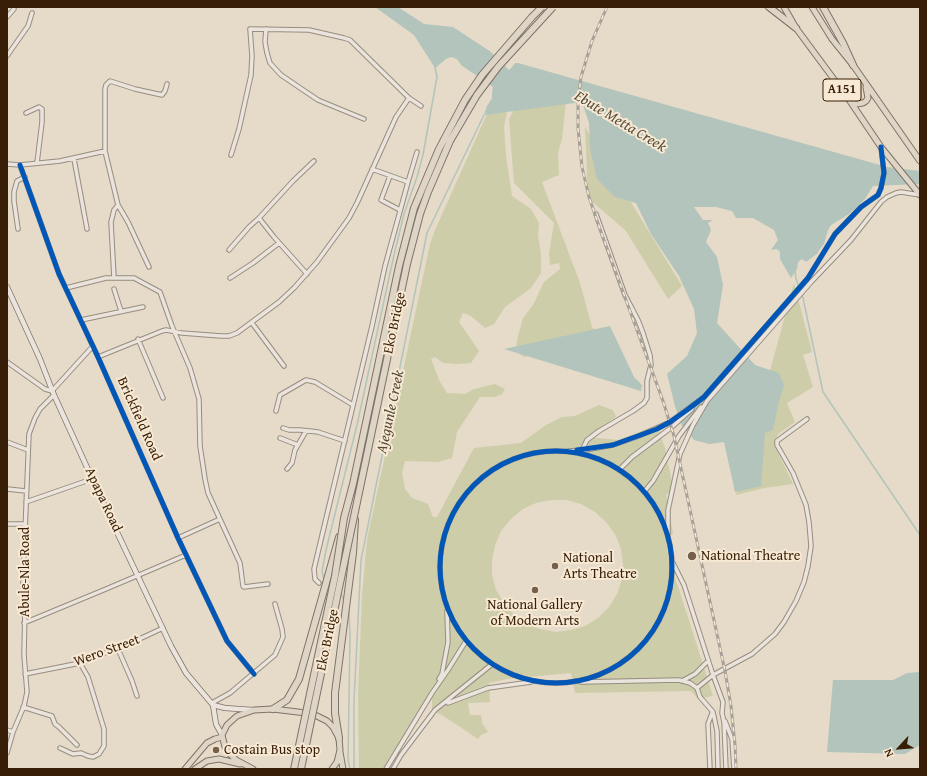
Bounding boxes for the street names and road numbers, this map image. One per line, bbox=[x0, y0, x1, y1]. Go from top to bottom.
road number: A151 bbox=[823, 79, 861, 101]
street label: Eko Bridge bbox=[380, 291, 410, 355]
street label: Brickfield Road bbox=[113, 375, 165, 463]
street label: Apapa Road bbox=[81, 465, 125, 535]
street label: Abule-Nla Road bbox=[17, 527, 33, 617]
street label: Eko Bridge bbox=[313, 608, 343, 672]
street label: Wero Street bbox=[72, 631, 142, 671]

